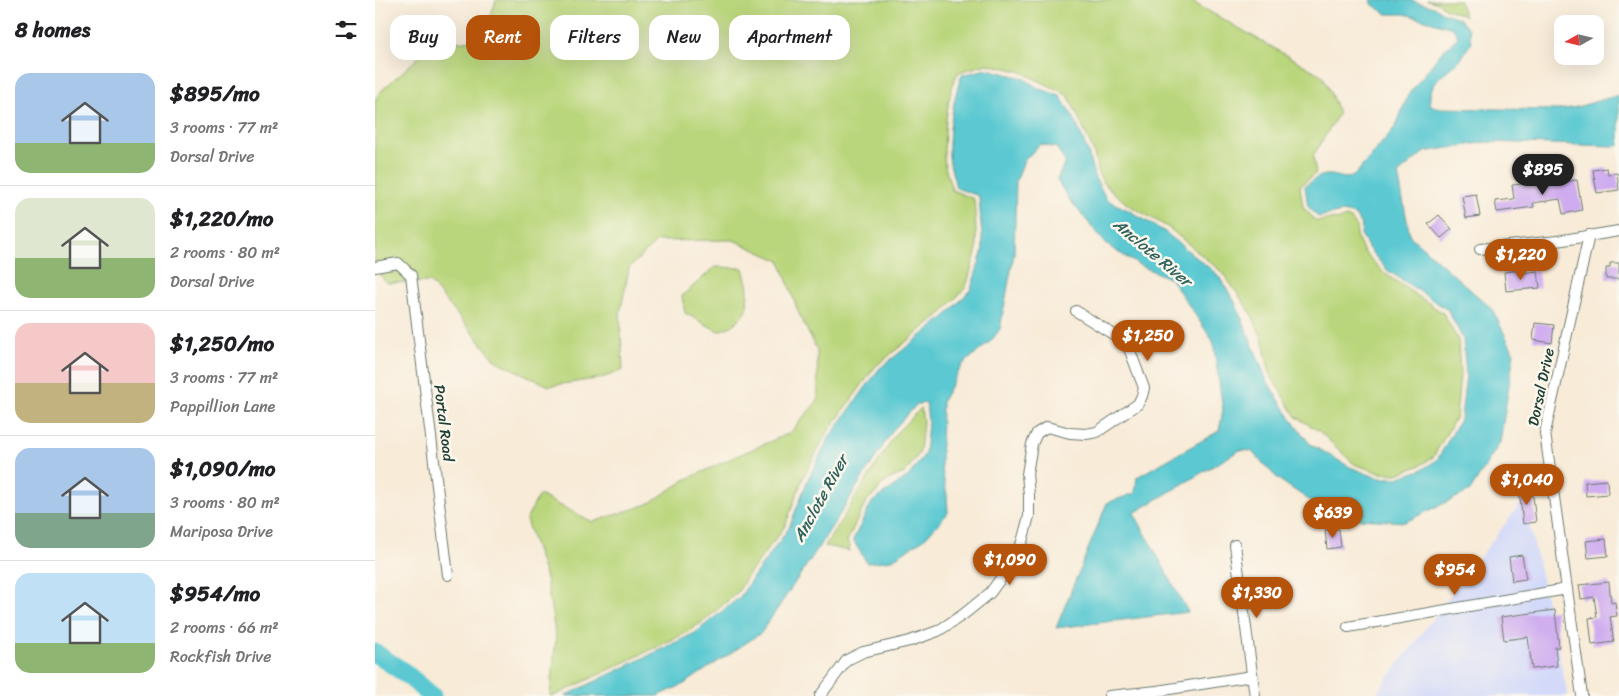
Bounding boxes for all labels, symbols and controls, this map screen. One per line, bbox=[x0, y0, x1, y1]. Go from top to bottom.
text: 8 homes bbox=[15, 11, 90, 49]
chip: Buy bbox=[390, 15, 456, 60]
chip: Rent bbox=[466, 15, 540, 60]
chip: Filters bbox=[550, 15, 639, 60]
chip: New bbox=[649, 15, 719, 60]
chip: Apartment bbox=[729, 15, 850, 60]
north arrow bbox=[1554, 15, 1604, 65]
map controls bbox=[1554, 15, 1604, 65]
icon: filters bbox=[332, 16, 360, 44]
text: $895/mo bbox=[170, 75, 260, 113]
icon: home bbox=[55, 93, 115, 153]
text: 3 rooms · 77 m² bbox=[170, 113, 278, 142]
text: Dorsal Drive bbox=[170, 142, 255, 171]
pin: $895 bbox=[1513, 154, 1573, 196]
text: $895 bbox=[1523, 155, 1563, 184]
text: $1,220/mo bbox=[170, 200, 274, 238]
water label: Anclote River bbox=[1106, 210, 1200, 296]
icon: home bbox=[55, 218, 115, 278]
text: 2 rooms · 80 m² bbox=[170, 238, 280, 267]
pin: $1,220 bbox=[1480, 238, 1562, 281]
text: $1,220 bbox=[1496, 240, 1546, 269]
text: Dorsal Drive bbox=[170, 267, 255, 296]
pin: $1,250 bbox=[1107, 320, 1189, 362]
text: $1,250 bbox=[1122, 321, 1174, 350]
text: $1,250/mo bbox=[170, 325, 274, 363]
icon: home bbox=[55, 343, 115, 403]
street label: Dorsal Drive bbox=[1520, 345, 1562, 428]
text: 3 rooms · 77 m² bbox=[170, 363, 278, 392]
street label: Portal Road bbox=[426, 383, 462, 464]
text: Pappillion Lane bbox=[170, 392, 275, 421]
water label: Anclote River bbox=[784, 447, 857, 548]
text: $1,090/mo bbox=[170, 450, 275, 488]
pin: $1,040 bbox=[1486, 464, 1568, 506]
text: $1,040 bbox=[1501, 465, 1553, 494]
icon: home bbox=[55, 468, 115, 528]
text: 3 rooms · 80 m² bbox=[170, 488, 280, 517]
pin: $639 bbox=[1303, 496, 1363, 539]
text: $639 bbox=[1314, 498, 1352, 527]
text: Mariposa Drive bbox=[170, 517, 273, 546]
pin: $1,090 bbox=[969, 544, 1051, 586]
text: $1,090 bbox=[984, 545, 1036, 574]
pin: $954 bbox=[1425, 554, 1485, 596]
text: $954 bbox=[1435, 555, 1475, 584]
text: $954/mo bbox=[170, 575, 260, 613]
pin: $1,330 bbox=[1216, 576, 1298, 619]
text: $1,330 bbox=[1232, 578, 1282, 607]
icon: home bbox=[55, 593, 115, 653]
text: 2 rooms · 66 m² bbox=[170, 613, 279, 642]
text: Rockfish Drive bbox=[170, 642, 271, 671]

